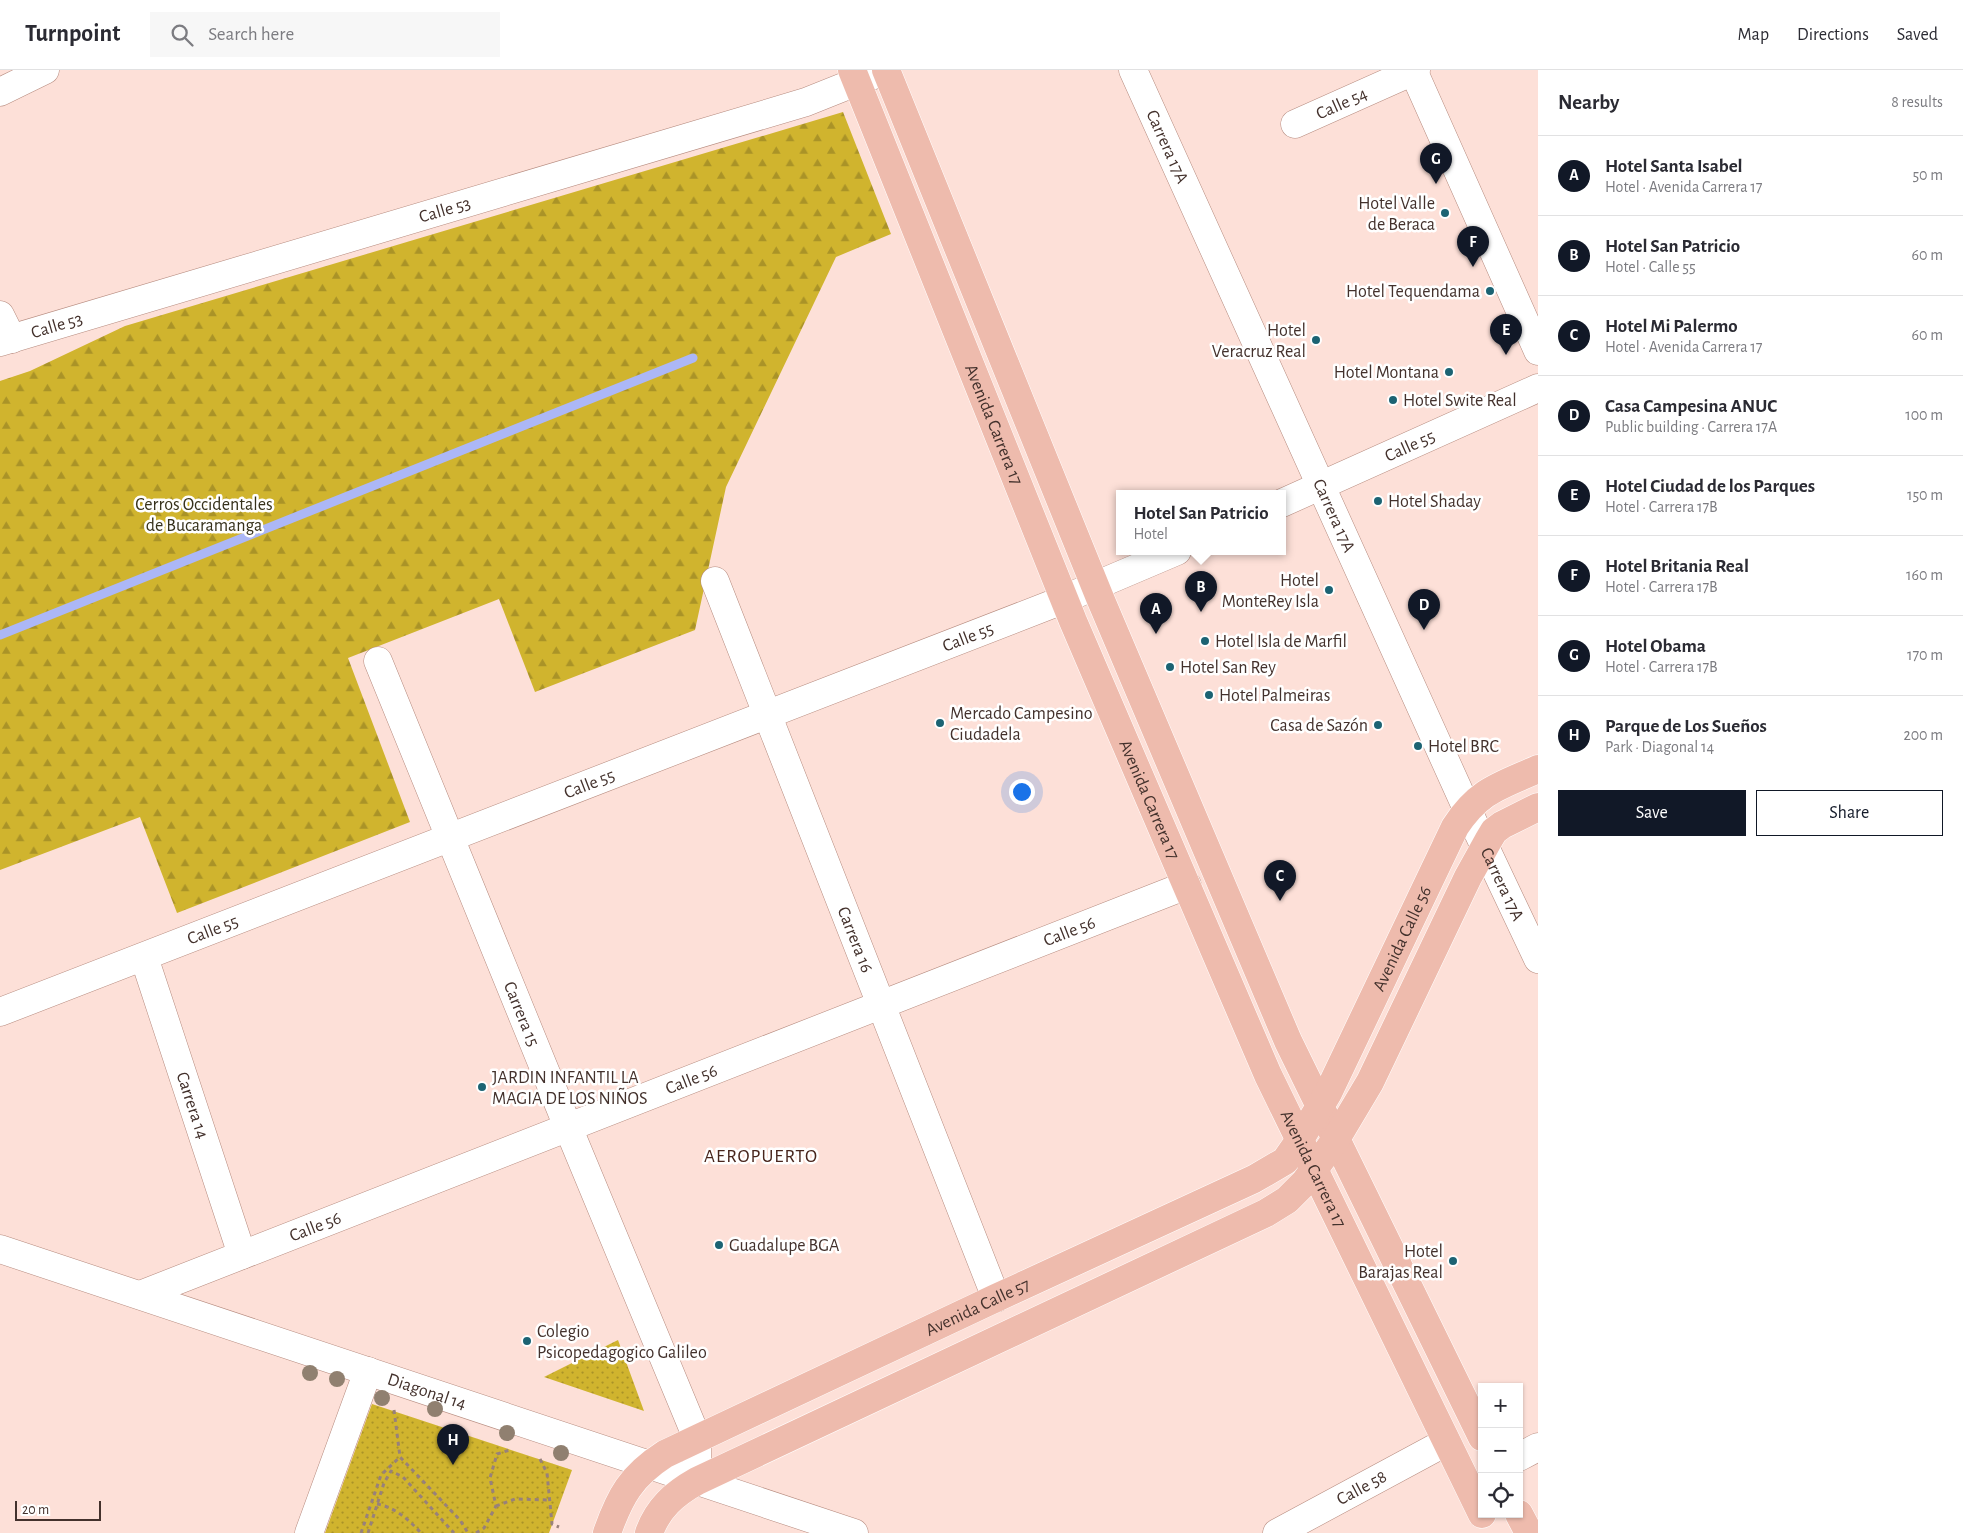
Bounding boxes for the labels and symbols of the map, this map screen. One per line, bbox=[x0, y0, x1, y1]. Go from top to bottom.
street label: Calle 54 bbox=[1314, 85, 1371, 123]
street label: Carrera 17A bbox=[1142, 107, 1191, 187]
pin: G bbox=[1420, 143, 1452, 184]
street label: Calle 53 bbox=[417, 194, 473, 227]
place label: Hotel Valle de Beraca bbox=[1358, 195, 1435, 234]
marker: Hotel Valle de Beraca bbox=[1439, 207, 1451, 219]
pin: F bbox=[1457, 226, 1489, 267]
place label: Hotel Tequendama bbox=[1346, 283, 1480, 301]
marker: Hotel Tequendama bbox=[1484, 285, 1496, 297]
street label: Calle 53 bbox=[29, 310, 85, 342]
pin: E bbox=[1490, 314, 1522, 355]
place label: Hotel Veracruz Real bbox=[1212, 322, 1306, 361]
marker: Hotel Veracruz Real bbox=[1310, 334, 1322, 346]
street label: Avenida Carrera 17 bbox=[961, 362, 1025, 488]
place label: Hotel Montana bbox=[1334, 364, 1439, 382]
marker: Hotel Montana bbox=[1443, 366, 1455, 378]
place label: Hotel Swite Real bbox=[1403, 392, 1517, 410]
marker: Hotel Swite Real bbox=[1387, 394, 1399, 406]
street label: Calle 55 bbox=[1382, 427, 1438, 466]
street label: Carrera 17A bbox=[1309, 477, 1358, 556]
place label: Hotel Shaday bbox=[1388, 493, 1481, 511]
marker: Hotel Shaday bbox=[1372, 495, 1384, 507]
park label: Cerros Occidentales de Bucaramanga bbox=[135, 496, 273, 535]
pin: B bbox=[1185, 571, 1217, 612]
place label: Hotel MonteRey Isla bbox=[1222, 572, 1319, 611]
marker: Hotel MonteRey Isla bbox=[1323, 584, 1335, 596]
pin: D bbox=[1408, 589, 1440, 630]
pin: A bbox=[1140, 593, 1172, 634]
street label: Calle 55 bbox=[940, 620, 996, 656]
place label: Hotel Isla de Marfil bbox=[1215, 633, 1347, 651]
marker: Hotel Isla de Marfil bbox=[1199, 635, 1211, 647]
place label: Hotel San Rey bbox=[1180, 659, 1276, 677]
marker: Hotel San Rey bbox=[1164, 661, 1176, 673]
place label: Hotel Palmeiras bbox=[1219, 687, 1330, 705]
marker: Hotel Palmeiras bbox=[1203, 689, 1215, 701]
place label: Mercado Campesino Ciudadela bbox=[950, 705, 1093, 744]
marker: Mercado Campesino Ciudadela bbox=[934, 717, 946, 729]
place label: Casa de Sazón bbox=[1270, 717, 1368, 735]
marker: Casa de Sazón bbox=[1372, 719, 1384, 731]
street label: Avenida Carrera 17 bbox=[1115, 738, 1182, 862]
place label: Hotel BRC bbox=[1428, 738, 1499, 756]
marker: Hotel BRC bbox=[1412, 740, 1424, 752]
street label: Calle 55 bbox=[562, 767, 618, 802]
your location bbox=[1009, 779, 1035, 805]
street label: Carrera 17A bbox=[1477, 845, 1527, 924]
pin: C bbox=[1264, 860, 1296, 901]
street label: Avenida Calle 56 bbox=[1370, 884, 1435, 994]
street label: Carrera 16 bbox=[834, 904, 876, 975]
street label: Calle 55 bbox=[185, 913, 241, 948]
street label: Calle 56 bbox=[1041, 914, 1098, 950]
street label: Carrera 15 bbox=[500, 979, 542, 1049]
street label: Calle 56 bbox=[663, 1062, 720, 1098]
place label: JARDIN INFANTIL LA MAGIA DE LOS NIÑOS bbox=[492, 1069, 647, 1108]
street label: Carrera 14 bbox=[172, 1070, 211, 1142]
marker: JARDIN INFANTIL LA MAGIA DE LOS NIÑOS bbox=[476, 1081, 488, 1093]
street label: Avenida Carrera 17 bbox=[1277, 1108, 1349, 1231]
district label: AEROPUERTO bbox=[704, 1147, 818, 1166]
street label: Calle 56 bbox=[287, 1209, 344, 1246]
place label: Guadalupe BGA bbox=[729, 1237, 840, 1255]
marker: Guadalupe BGA bbox=[713, 1239, 725, 1251]
place label: Hotel Barajas Real bbox=[1358, 1243, 1443, 1282]
marker: Hotel Barajas Real bbox=[1447, 1255, 1459, 1267]
street label: Avenida Calle 57 bbox=[923, 1276, 1033, 1340]
place label: Colegio Psicopedagogico Galileo bbox=[537, 1323, 707, 1362]
marker: Colegio Psicopedagogico Galileo bbox=[521, 1335, 533, 1347]
street label: Diagonal 14 bbox=[385, 1371, 469, 1413]
pin: H bbox=[437, 1424, 469, 1465]
street label: Calle 58 bbox=[1334, 1468, 1390, 1509]
scale bar bbox=[15, 1498, 101, 1521]

